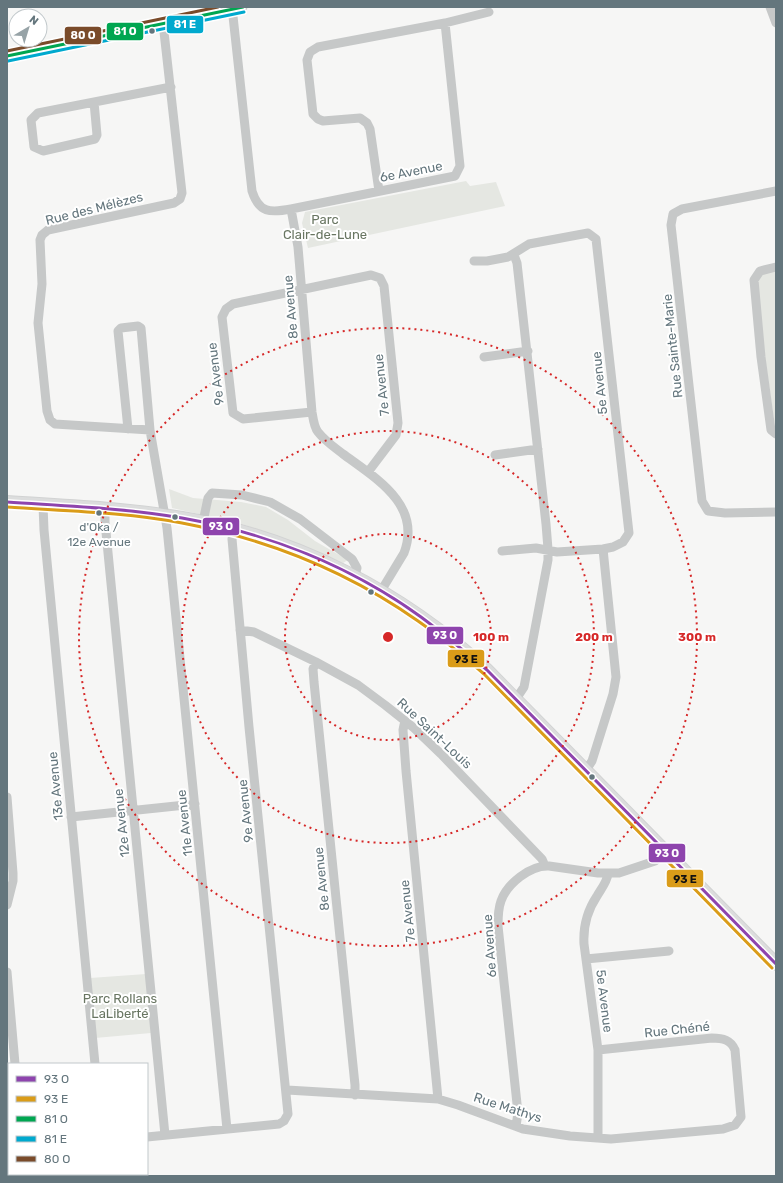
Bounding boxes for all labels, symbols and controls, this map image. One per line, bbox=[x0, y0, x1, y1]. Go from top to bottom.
north arrow bbox=[8, 8, 48, 48]
text: N bbox=[27, 13, 41, 28]
line badge: 81 E bbox=[166, 15, 204, 34]
text: 81 E bbox=[174, 18, 196, 31]
line badge: 81 O bbox=[106, 22, 144, 41]
text: 81 O bbox=[113, 25, 137, 38]
line badge: 80 O bbox=[64, 26, 102, 45]
unlabelled marker bbox=[147, 26, 157, 36]
text: 80 O bbox=[70, 29, 96, 42]
street label: 6e Avenue bbox=[378, 158, 444, 185]
street label: Rue des Mélèzes bbox=[44, 189, 145, 228]
park label: Parc Clair-de-Lune bbox=[283, 212, 367, 242]
street label: 8e Avenue bbox=[280, 274, 301, 339]
street label: Rue Sainte-Marie bbox=[660, 293, 685, 399]
street label: 9e Avenue bbox=[204, 342, 227, 406]
street label: 5e Avenue bbox=[589, 351, 610, 415]
street label: 7e Avenue bbox=[371, 353, 392, 417]
marker: d'Oka / 12e Avenue bbox=[94, 508, 104, 518]
unlabelled marker bbox=[170, 512, 180, 522]
line badge: 93 O bbox=[202, 517, 240, 536]
place label: d'Oka / 12e Avenue bbox=[67, 520, 131, 549]
text: 93 O bbox=[209, 520, 233, 533]
unlabelled marker bbox=[366, 587, 376, 597]
line badge: 93 O bbox=[426, 626, 464, 645]
text: 93 O bbox=[433, 629, 457, 642]
centre of rings bbox=[381, 630, 395, 644]
text: 100 m bbox=[473, 630, 509, 644]
text: 200 m bbox=[575, 630, 613, 644]
text: 300 m bbox=[678, 630, 716, 644]
line badge: 93 E bbox=[447, 649, 485, 668]
text: 93 E bbox=[454, 653, 478, 666]
street label: Rue Saint-Louis bbox=[394, 695, 475, 772]
street label: 13e Avenue bbox=[45, 751, 66, 821]
unlabelled marker bbox=[587, 772, 597, 782]
street label: 9e Avenue bbox=[235, 779, 256, 843]
street label: 12e Avenue bbox=[110, 788, 133, 858]
street label: 11e Avenue bbox=[174, 789, 195, 857]
line badge: 93 O bbox=[648, 843, 686, 863]
street label: 8e Avenue bbox=[311, 846, 332, 912]
text: 93 O bbox=[655, 847, 679, 860]
line badge: 93 E bbox=[666, 869, 704, 888]
text: 93 E bbox=[673, 873, 697, 886]
street label: 7e Avenue bbox=[397, 879, 418, 943]
street label: 6e Avenue bbox=[480, 914, 499, 978]
street label: 5e Avenue bbox=[593, 969, 616, 1033]
park label: Parc Rollans LaLiberté bbox=[83, 991, 158, 1021]
street label: Rue Chéné bbox=[644, 1019, 711, 1040]
legend bbox=[8, 1063, 148, 1175]
text: 93 O bbox=[44, 1072, 69, 1086]
street label: Rue Mathys bbox=[472, 1089, 544, 1126]
text: 93 E bbox=[44, 1092, 68, 1106]
text: 81 O bbox=[44, 1112, 68, 1126]
text: 81 E bbox=[44, 1132, 67, 1146]
text: 80 O bbox=[44, 1152, 70, 1166]

